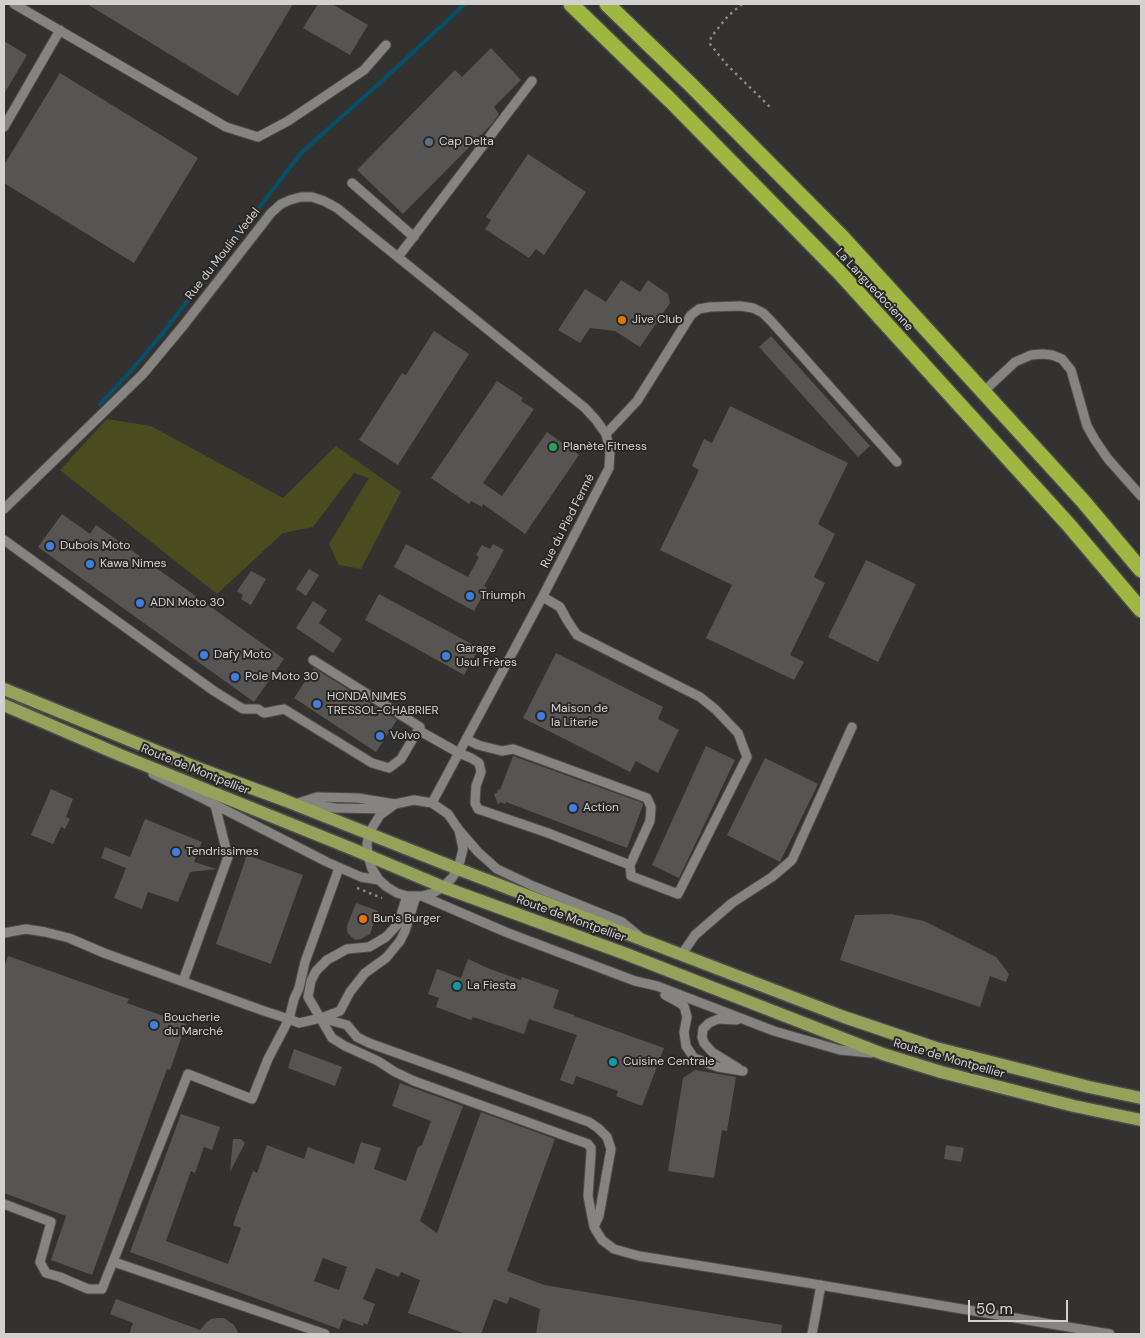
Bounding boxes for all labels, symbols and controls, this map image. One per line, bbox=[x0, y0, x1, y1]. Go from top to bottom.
place label: Cap Delta bbox=[439, 135, 494, 149]
marker: Cap Delta bbox=[423, 136, 435, 148]
street label: Rue du Moulin Vedel bbox=[183, 205, 263, 303]
street label: La Languedocienne bbox=[832, 246, 916, 334]
place label: Jive Club bbox=[632, 313, 683, 327]
marker: Jive Club bbox=[616, 314, 628, 326]
place label: Planète Fitness bbox=[563, 440, 647, 454]
marker: Planète Fitness bbox=[547, 441, 559, 453]
street label: Rue du Pied Fermé bbox=[538, 471, 598, 571]
place label: Dubois Moto bbox=[60, 539, 130, 553]
marker: Dubois Moto bbox=[44, 540, 56, 552]
place label: Kawa Nimes bbox=[100, 557, 167, 571]
marker: Kawa Nimes bbox=[84, 558, 96, 570]
place label: Triumph bbox=[480, 589, 525, 603]
marker: Triumph bbox=[464, 590, 476, 602]
place label: ADN Moto 30 bbox=[150, 596, 225, 610]
marker: ADN Moto 30 bbox=[134, 597, 146, 609]
place label: Garage Usul Frères bbox=[456, 642, 517, 670]
place label: Dafy Moto bbox=[214, 648, 271, 662]
marker: Dafy Moto bbox=[198, 649, 210, 661]
marker: Garage Usul Frères bbox=[440, 650, 452, 662]
place label: Pole Moto 30 bbox=[245, 670, 319, 684]
marker: Pole Moto 30 bbox=[229, 671, 241, 683]
place label: HONDA NIMES TRESSOL-CHABRIER bbox=[327, 690, 439, 718]
marker: HONDA NIMES TRESSOL-CHABRIER bbox=[311, 698, 323, 710]
place label: Maison de la Literie bbox=[551, 702, 608, 730]
marker: Maison de la Literie bbox=[535, 710, 547, 722]
place label: Volvo bbox=[390, 729, 420, 743]
marker: Volvo bbox=[374, 730, 386, 742]
street label: Route de Montpellier bbox=[139, 742, 251, 798]
place label: Action bbox=[583, 801, 619, 815]
marker: Action bbox=[567, 802, 579, 814]
place label: Tendrissimes bbox=[186, 845, 259, 859]
marker: Tendrissimes bbox=[170, 846, 182, 858]
street label: Route de Montpellier bbox=[514, 892, 628, 946]
place label: Bun's Burger bbox=[373, 912, 441, 926]
marker: Bun's Burger bbox=[357, 913, 369, 925]
place label: La Fiesta bbox=[467, 979, 516, 993]
marker: La Fiesta bbox=[451, 980, 463, 992]
place label: Boucherie du Marché bbox=[164, 1011, 223, 1039]
marker: Boucherie du Marché bbox=[148, 1019, 160, 1031]
street label: Route de Montpellier bbox=[892, 1036, 1006, 1082]
place label: Cuisine Centrale bbox=[623, 1055, 715, 1069]
marker: Cuisine Centrale bbox=[607, 1056, 619, 1068]
scale bar bbox=[970, 1290, 1070, 1322]
text: 50 m bbox=[976, 1299, 1013, 1319]

